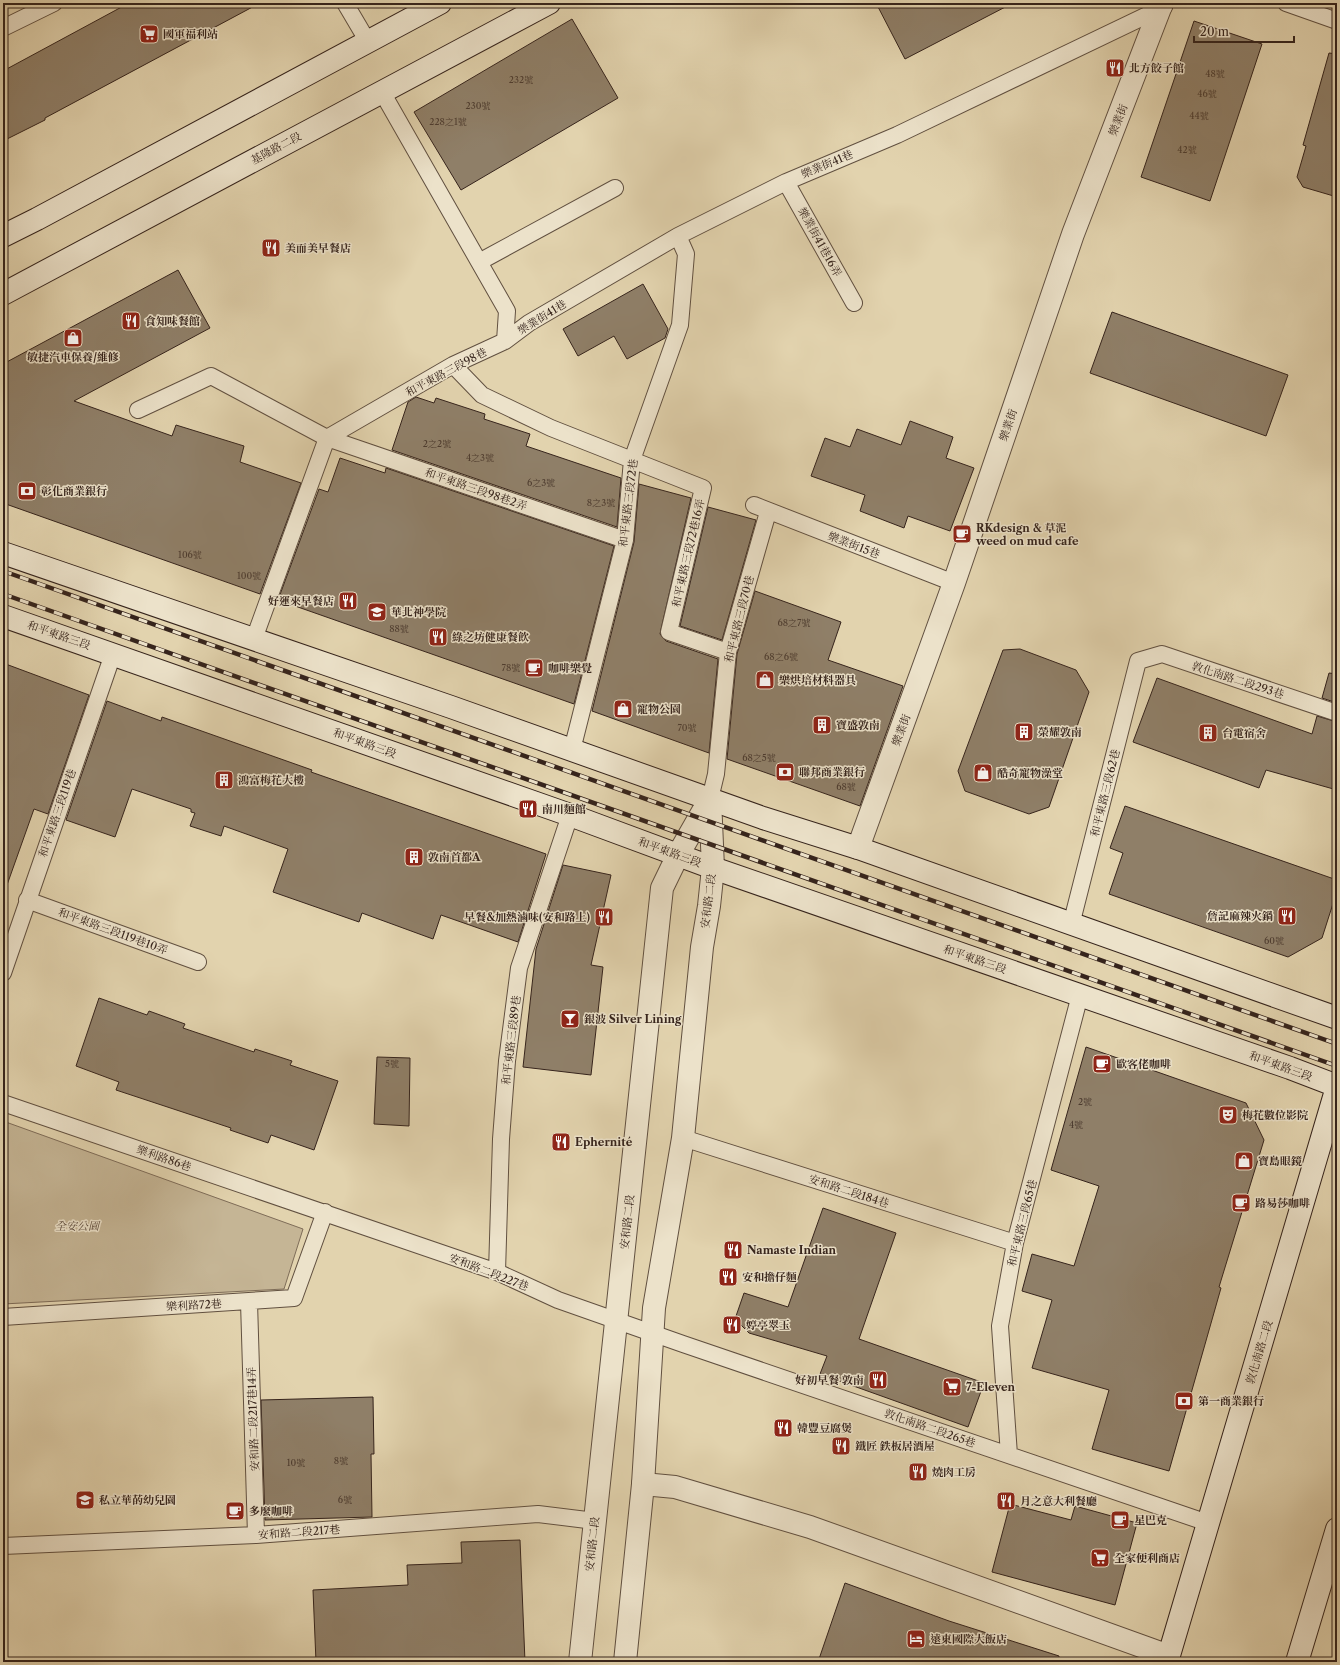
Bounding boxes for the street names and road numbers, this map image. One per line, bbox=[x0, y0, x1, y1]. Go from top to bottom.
street label: 樂業街 bbox=[1106, 102, 1130, 138]
street label: 基隆路二段 bbox=[248, 129, 304, 167]
street label: 樂業街41巷 bbox=[799, 147, 855, 181]
street label: 樂業街41巷16弄 bbox=[795, 205, 845, 279]
street label: 樂業街41巷 bbox=[515, 296, 569, 338]
street label: 和平東路三段98巷 bbox=[403, 345, 489, 399]
street label: 樂業街 bbox=[996, 407, 1020, 443]
street label: 和平東路三段72巷 bbox=[616, 458, 640, 548]
street label: 和平東路三段98巷2弄 bbox=[423, 465, 529, 513]
street label: 和平東路三段72巷16弄 bbox=[669, 497, 707, 609]
street label: 樂業街15巷 bbox=[826, 529, 882, 561]
street label: 和平東路三段70巷 bbox=[721, 574, 757, 664]
street label: 和平東路三段 bbox=[26, 618, 92, 652]
street label: 敦化南路二段293巷 bbox=[1190, 659, 1286, 701]
street label: 樂業街 bbox=[889, 712, 913, 748]
street label: 和平東路三段 bbox=[332, 725, 398, 761]
street label: 和平東路三段62巷 bbox=[1087, 748, 1123, 838]
street label: 和平東路三段119巷 bbox=[35, 767, 79, 859]
street label: 和平東路三段 bbox=[637, 834, 703, 870]
street label: 安和路二段 bbox=[698, 873, 718, 929]
street label: 和平東路三段119巷10弄 bbox=[56, 905, 170, 957]
street label: 和平東路三段 bbox=[942, 942, 1008, 976]
street label: 和平東路三段89巷 bbox=[499, 994, 523, 1086]
street label: 和平東路三段 bbox=[1248, 1048, 1314, 1084]
street label: 樂利路86巷 bbox=[135, 1142, 193, 1174]
street label: 安和路二段184巷 bbox=[807, 1171, 891, 1211]
street label: 和平東路三段65巷 bbox=[1004, 1178, 1040, 1268]
street label: 安和路二段 bbox=[617, 1194, 637, 1250]
street label: 安和路二段227巷 bbox=[447, 1250, 531, 1294]
street label: 樂利路72巷 bbox=[166, 1297, 222, 1313]
street label: 敦化南路二段 bbox=[1243, 1318, 1275, 1386]
street label: 安和路二段217巷14弄 bbox=[244, 1367, 262, 1471]
street label: 敦化南路二段265巷 bbox=[882, 1406, 978, 1450]
street label: 安和路二段 bbox=[582, 1516, 602, 1572]
street label: 安和路二段217巷 bbox=[257, 1522, 341, 1542]

